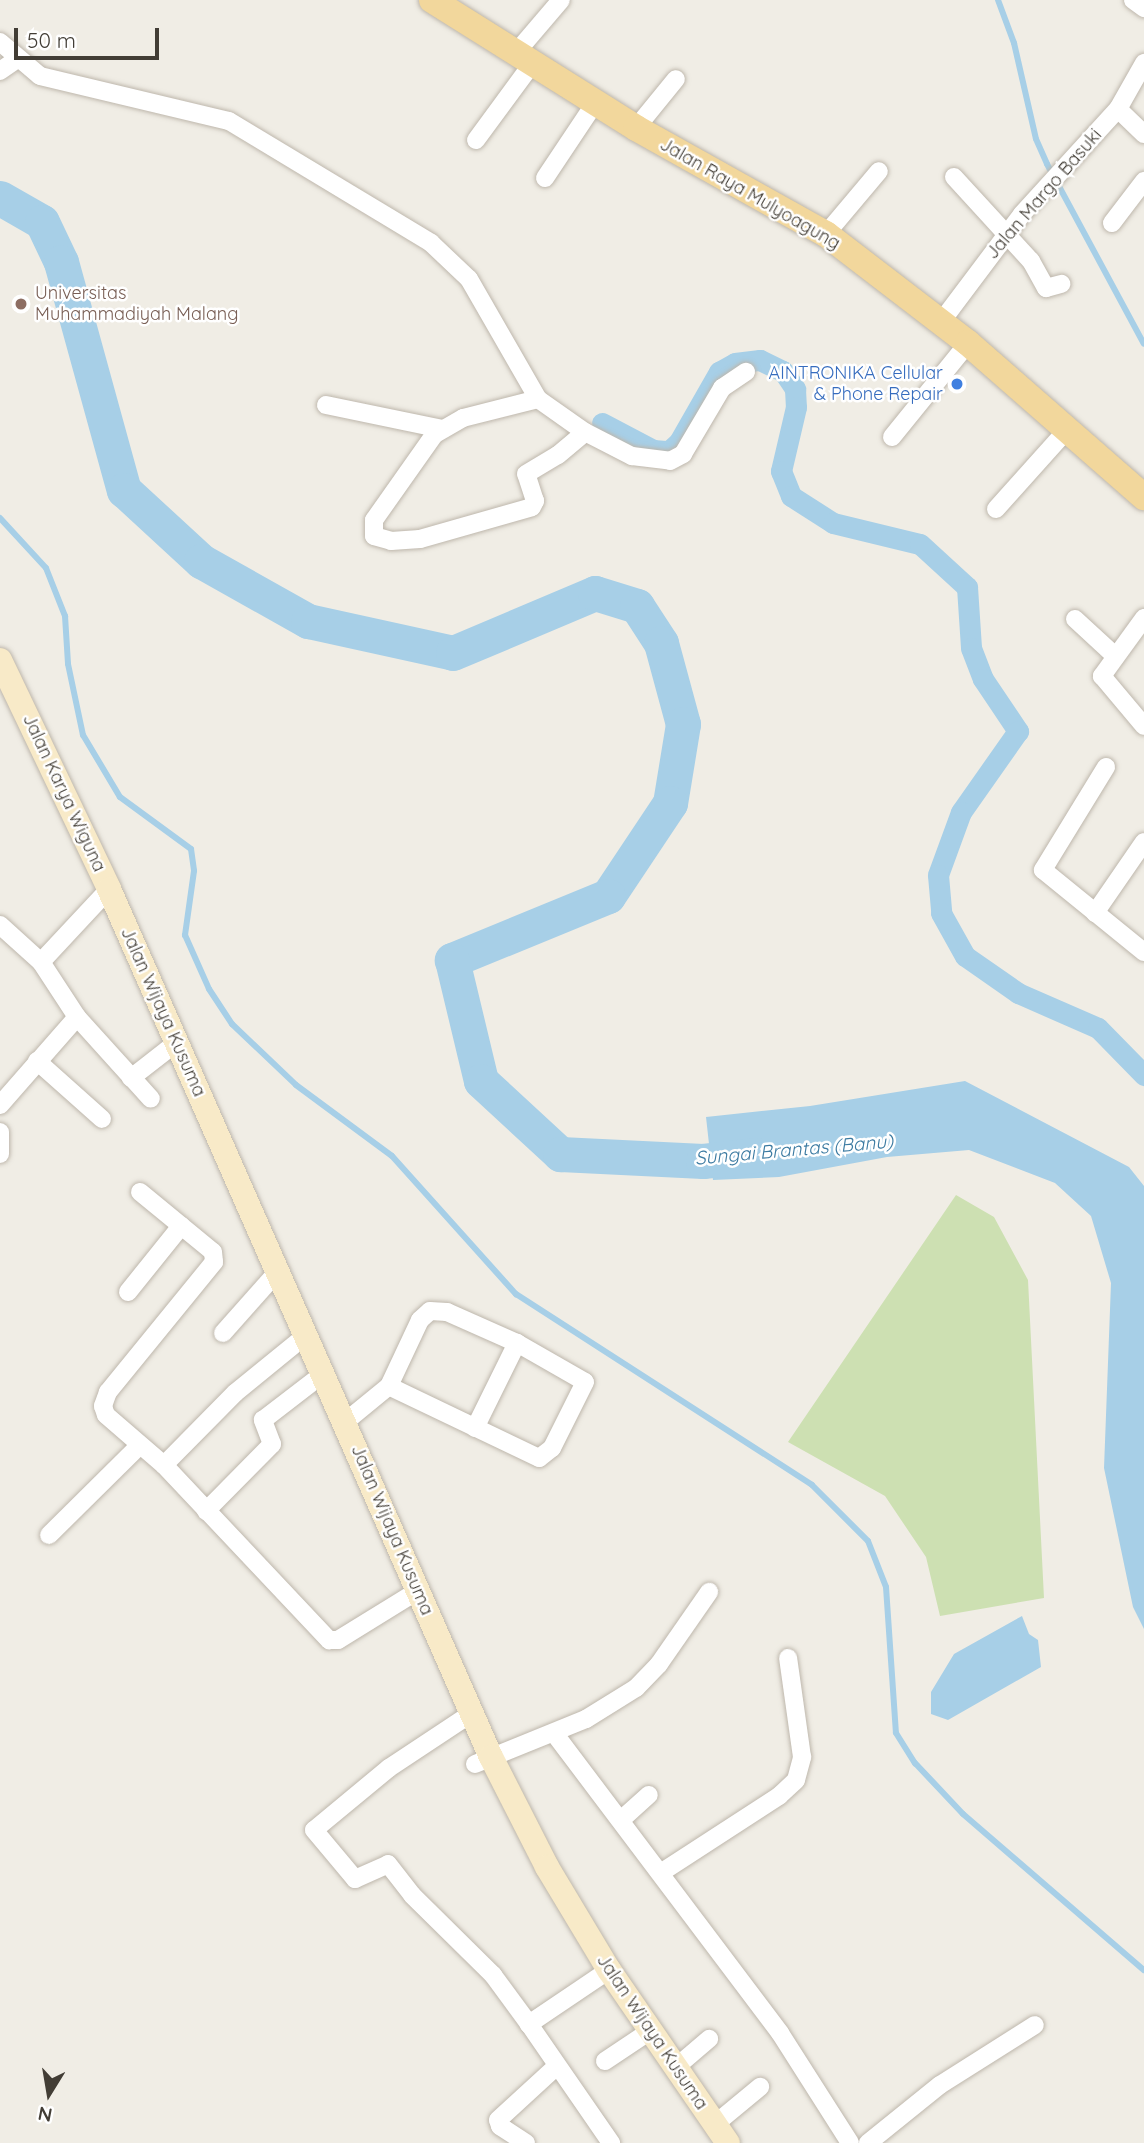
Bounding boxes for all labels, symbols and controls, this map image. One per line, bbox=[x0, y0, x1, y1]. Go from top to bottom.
scale bar bbox=[18, 14, 163, 58]
text: 50 m bbox=[27, 27, 76, 53]
street label: Jalan Margo Basuki bbox=[982, 124, 1106, 264]
street label: Jalan Raya Mulyoagung bbox=[656, 134, 844, 254]
place label: Universitas Muhammadiyah Malang bbox=[35, 283, 239, 326]
marker: Universitas Muhammadiyah Malang bbox=[13, 296, 29, 312]
place label: AINTRONIKA Cellular & Phone Repair bbox=[769, 363, 943, 406]
marker: AINTRONIKA Cellular & Phone Repair bbox=[949, 376, 965, 392]
street label: Jalan Karya Wiguna bbox=[18, 711, 110, 875]
street label: Jalan Wijaya Kusuma bbox=[116, 924, 210, 1100]
water label: Sungai Brantas (Banu) bbox=[694, 1130, 894, 1170]
street label: Jalan Wijaya Kusuma bbox=[346, 1442, 438, 1618]
street label: Jalan Wijaya Kusuma bbox=[592, 1950, 712, 2114]
north arrow bbox=[14, 2059, 84, 2129]
text: N bbox=[36, 2102, 54, 2128]

